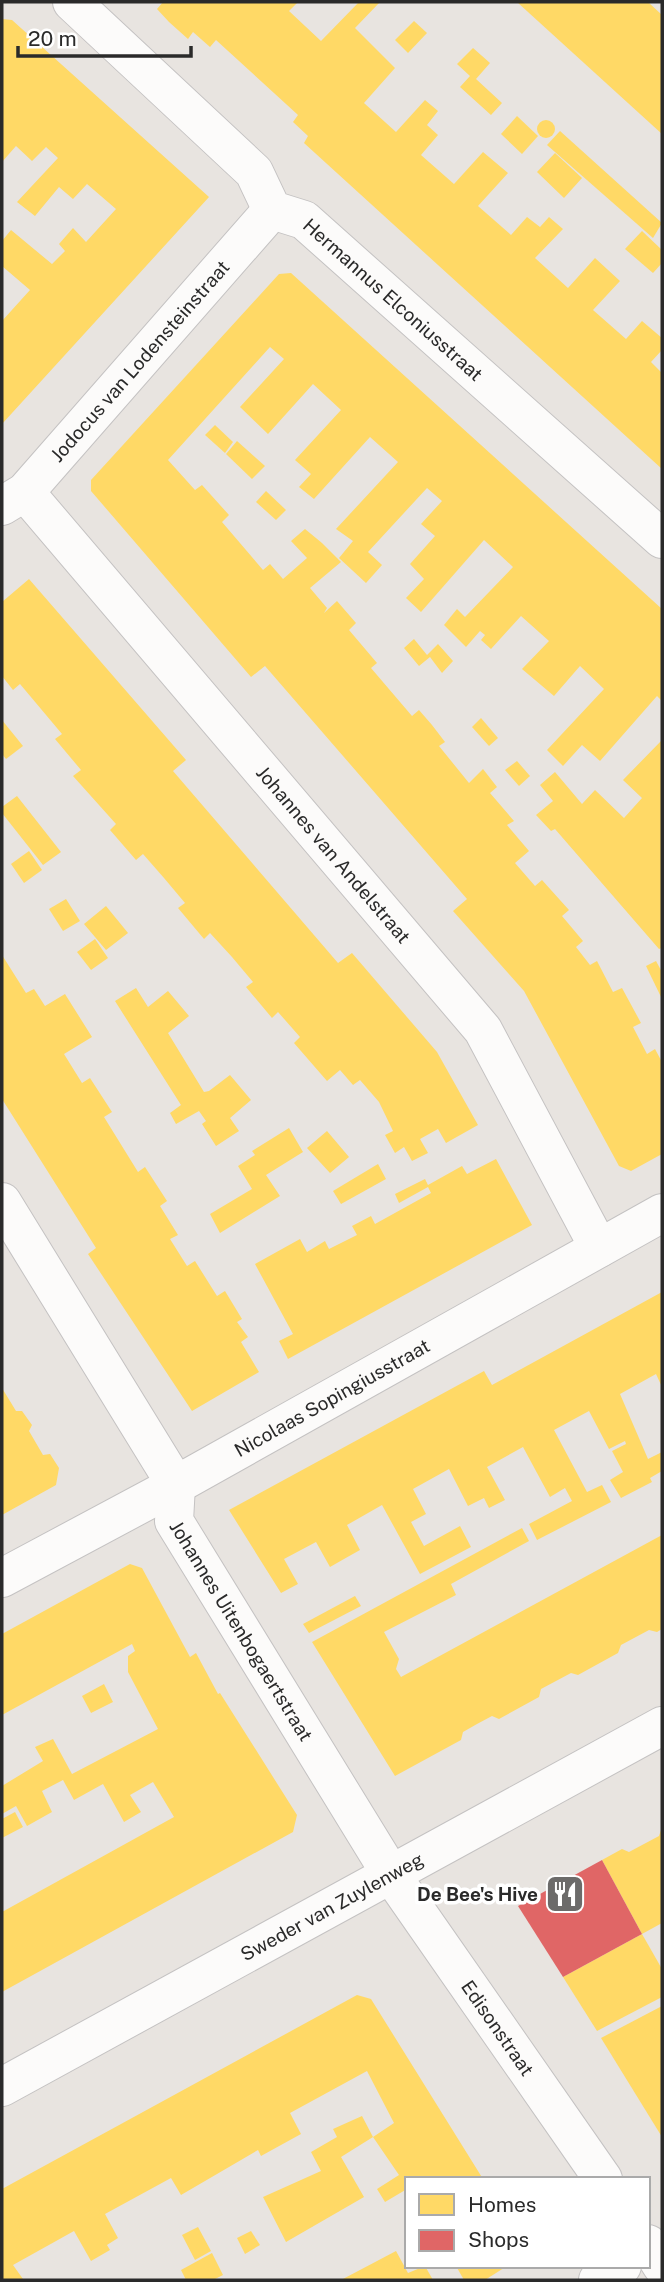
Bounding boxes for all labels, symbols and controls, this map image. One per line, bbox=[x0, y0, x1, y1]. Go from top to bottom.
scale bar bbox=[18, 14, 191, 58]
text: 20 m bbox=[28, 26, 77, 51]
street label: Hermannus Elconiusstraat bbox=[299, 214, 487, 385]
street label: Jodocus van Lodensteinstraat bbox=[46, 256, 234, 466]
street label: Johannes van Andelstraat bbox=[252, 761, 415, 948]
street label: Nicolaas Sopingiusstraat bbox=[230, 1334, 434, 1461]
street label: Johannes Uitenbogaertstraat bbox=[165, 1516, 317, 1745]
street label: Sweder van Zuylenweg bbox=[237, 1848, 427, 1965]
restaurant icon: De Bee's Hive bbox=[544, 1873, 586, 1915]
place label: De Bee's Hive bbox=[417, 1883, 538, 1905]
street label: Edisonstraat bbox=[457, 1976, 539, 2080]
legend bbox=[405, 2177, 650, 2268]
text: Homes bbox=[468, 2192, 536, 2217]
text: Shops bbox=[468, 2227, 529, 2252]

